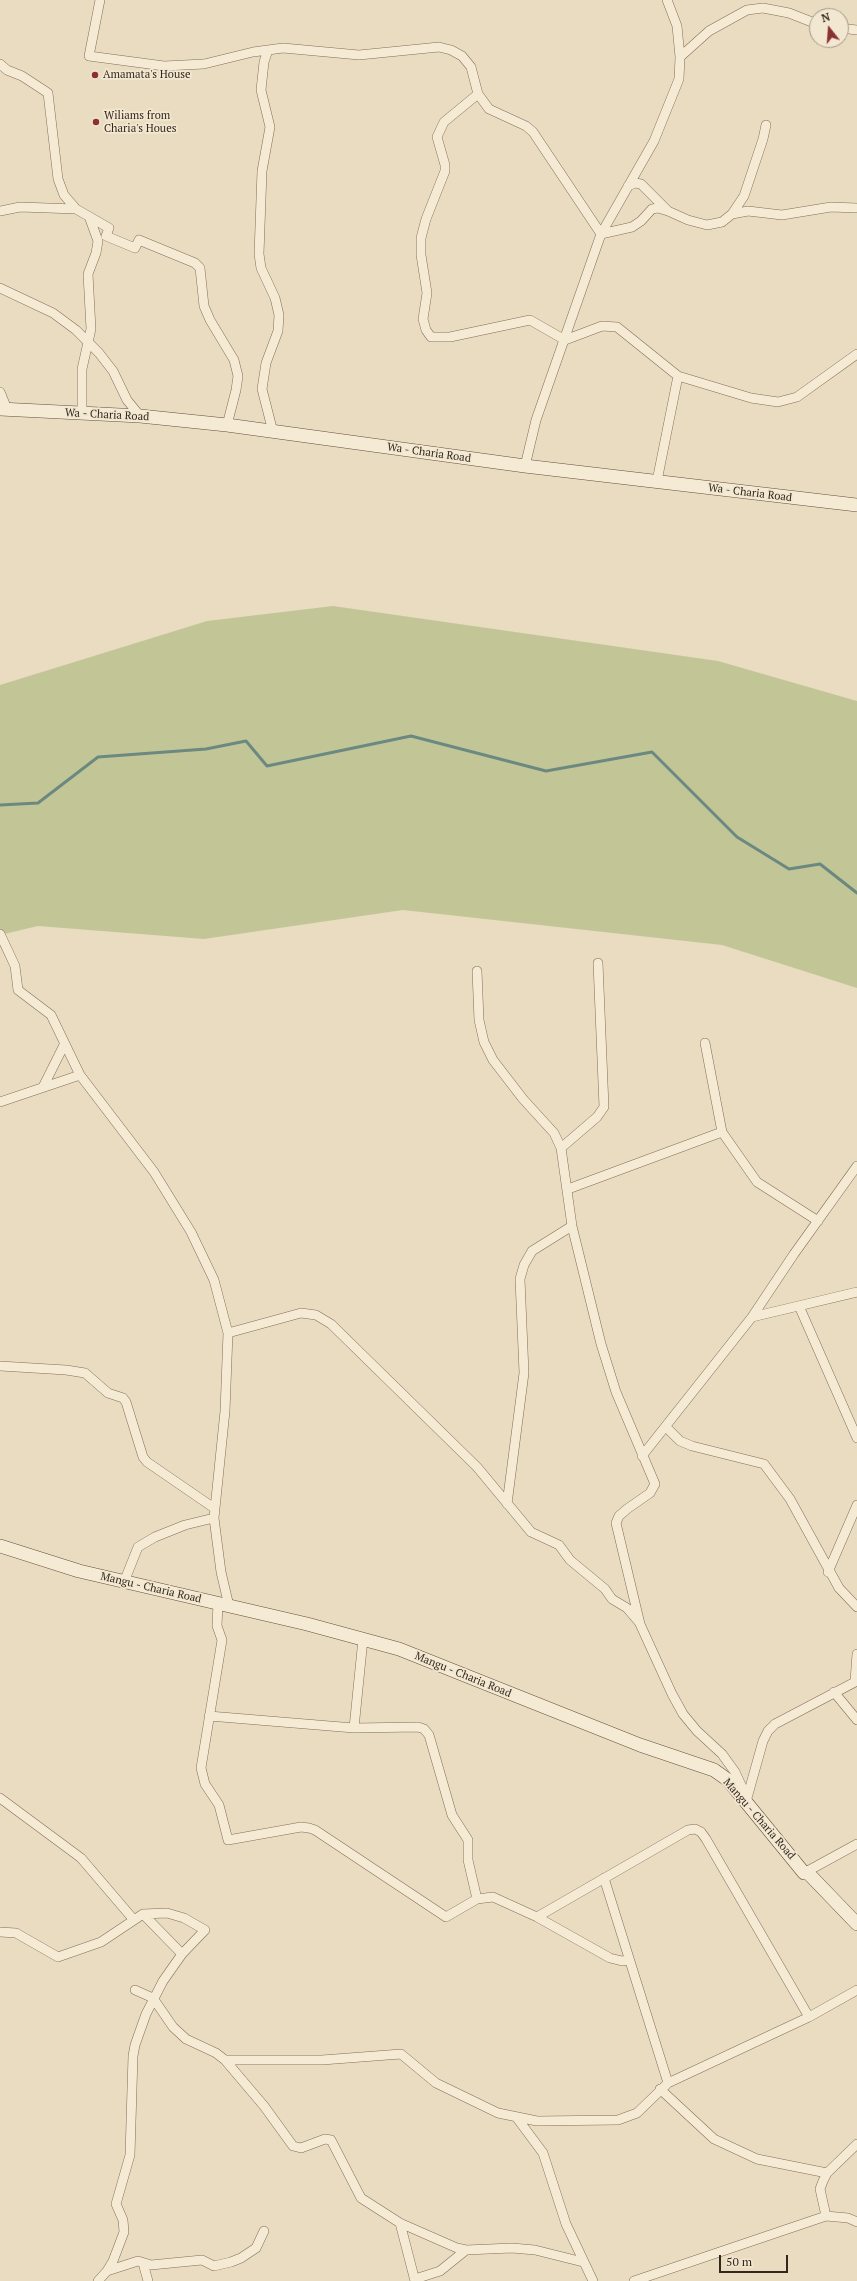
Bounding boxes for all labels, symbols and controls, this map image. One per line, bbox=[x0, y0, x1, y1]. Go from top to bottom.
north arrow bbox=[809, 8, 849, 48]
text: N bbox=[820, 10, 832, 25]
place label: Amamata's House bbox=[103, 68, 191, 82]
marker: Amamata's House bbox=[90, 70, 100, 80]
place label: Wiliams from Charia's Houes bbox=[104, 109, 176, 135]
marker: Wiliams from Charia's Houes bbox=[91, 117, 101, 127]
street label: Wa - Charia Road bbox=[64, 406, 150, 424]
street label: Wa - Charia Road bbox=[386, 441, 472, 465]
street label: Wa - Charia Road bbox=[707, 481, 793, 505]
street label: Mangu - Charia Road bbox=[99, 1570, 203, 1606]
street label: Mangu - Charia Road bbox=[413, 1650, 513, 1700]
street label: Mangu - Charia Road bbox=[720, 1776, 798, 1862]
scale bar bbox=[721, 2247, 790, 2273]
text: 50 m bbox=[726, 2254, 752, 2269]

